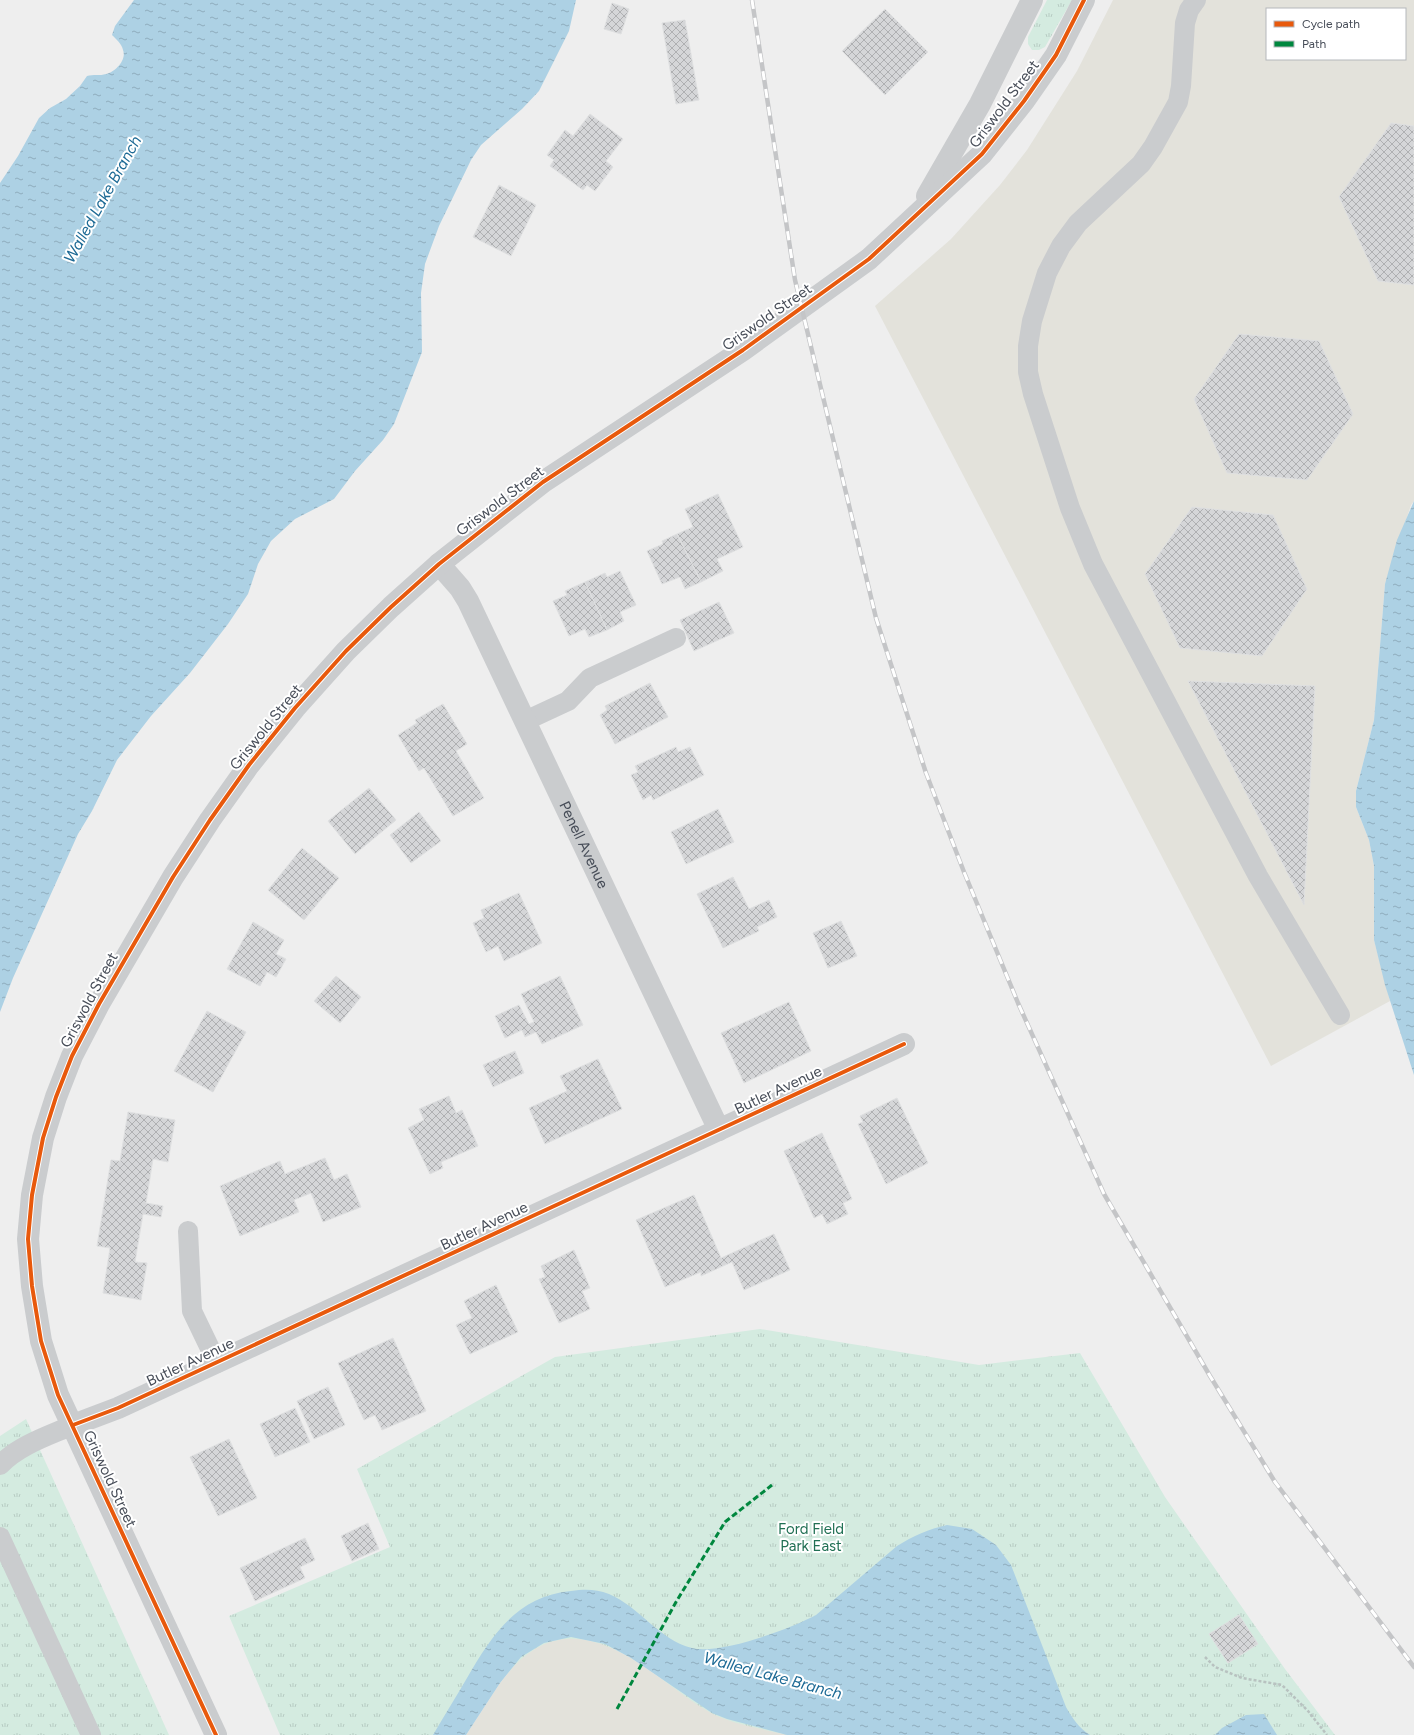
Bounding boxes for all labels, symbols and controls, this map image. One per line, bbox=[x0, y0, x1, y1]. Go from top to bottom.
legend bbox=[1266, 8, 1406, 60]
text: Cycle path bbox=[1302, 17, 1360, 31]
text: Path bbox=[1302, 37, 1326, 51]
street label: Griswold Street bbox=[965, 56, 1043, 151]
water label: Walled Lake Branch bbox=[60, 132, 145, 266]
street label: Griswold Street bbox=[719, 279, 815, 354]
street label: Griswold Street bbox=[453, 462, 548, 540]
street label: Griswold Street bbox=[226, 680, 306, 773]
street label: Penell Avenue bbox=[555, 798, 612, 891]
street label: Griswold Street bbox=[56, 949, 122, 1051]
street label: Butler Avenue bbox=[732, 1062, 824, 1118]
street label: Butler Avenue bbox=[438, 1198, 530, 1254]
street label: Butler Avenue bbox=[144, 1334, 236, 1390]
street label: Griswold Street bbox=[80, 1428, 140, 1531]
park label: Ford Field Park East bbox=[778, 1520, 844, 1555]
water label: Walled Lake Branch bbox=[702, 1648, 844, 1703]

